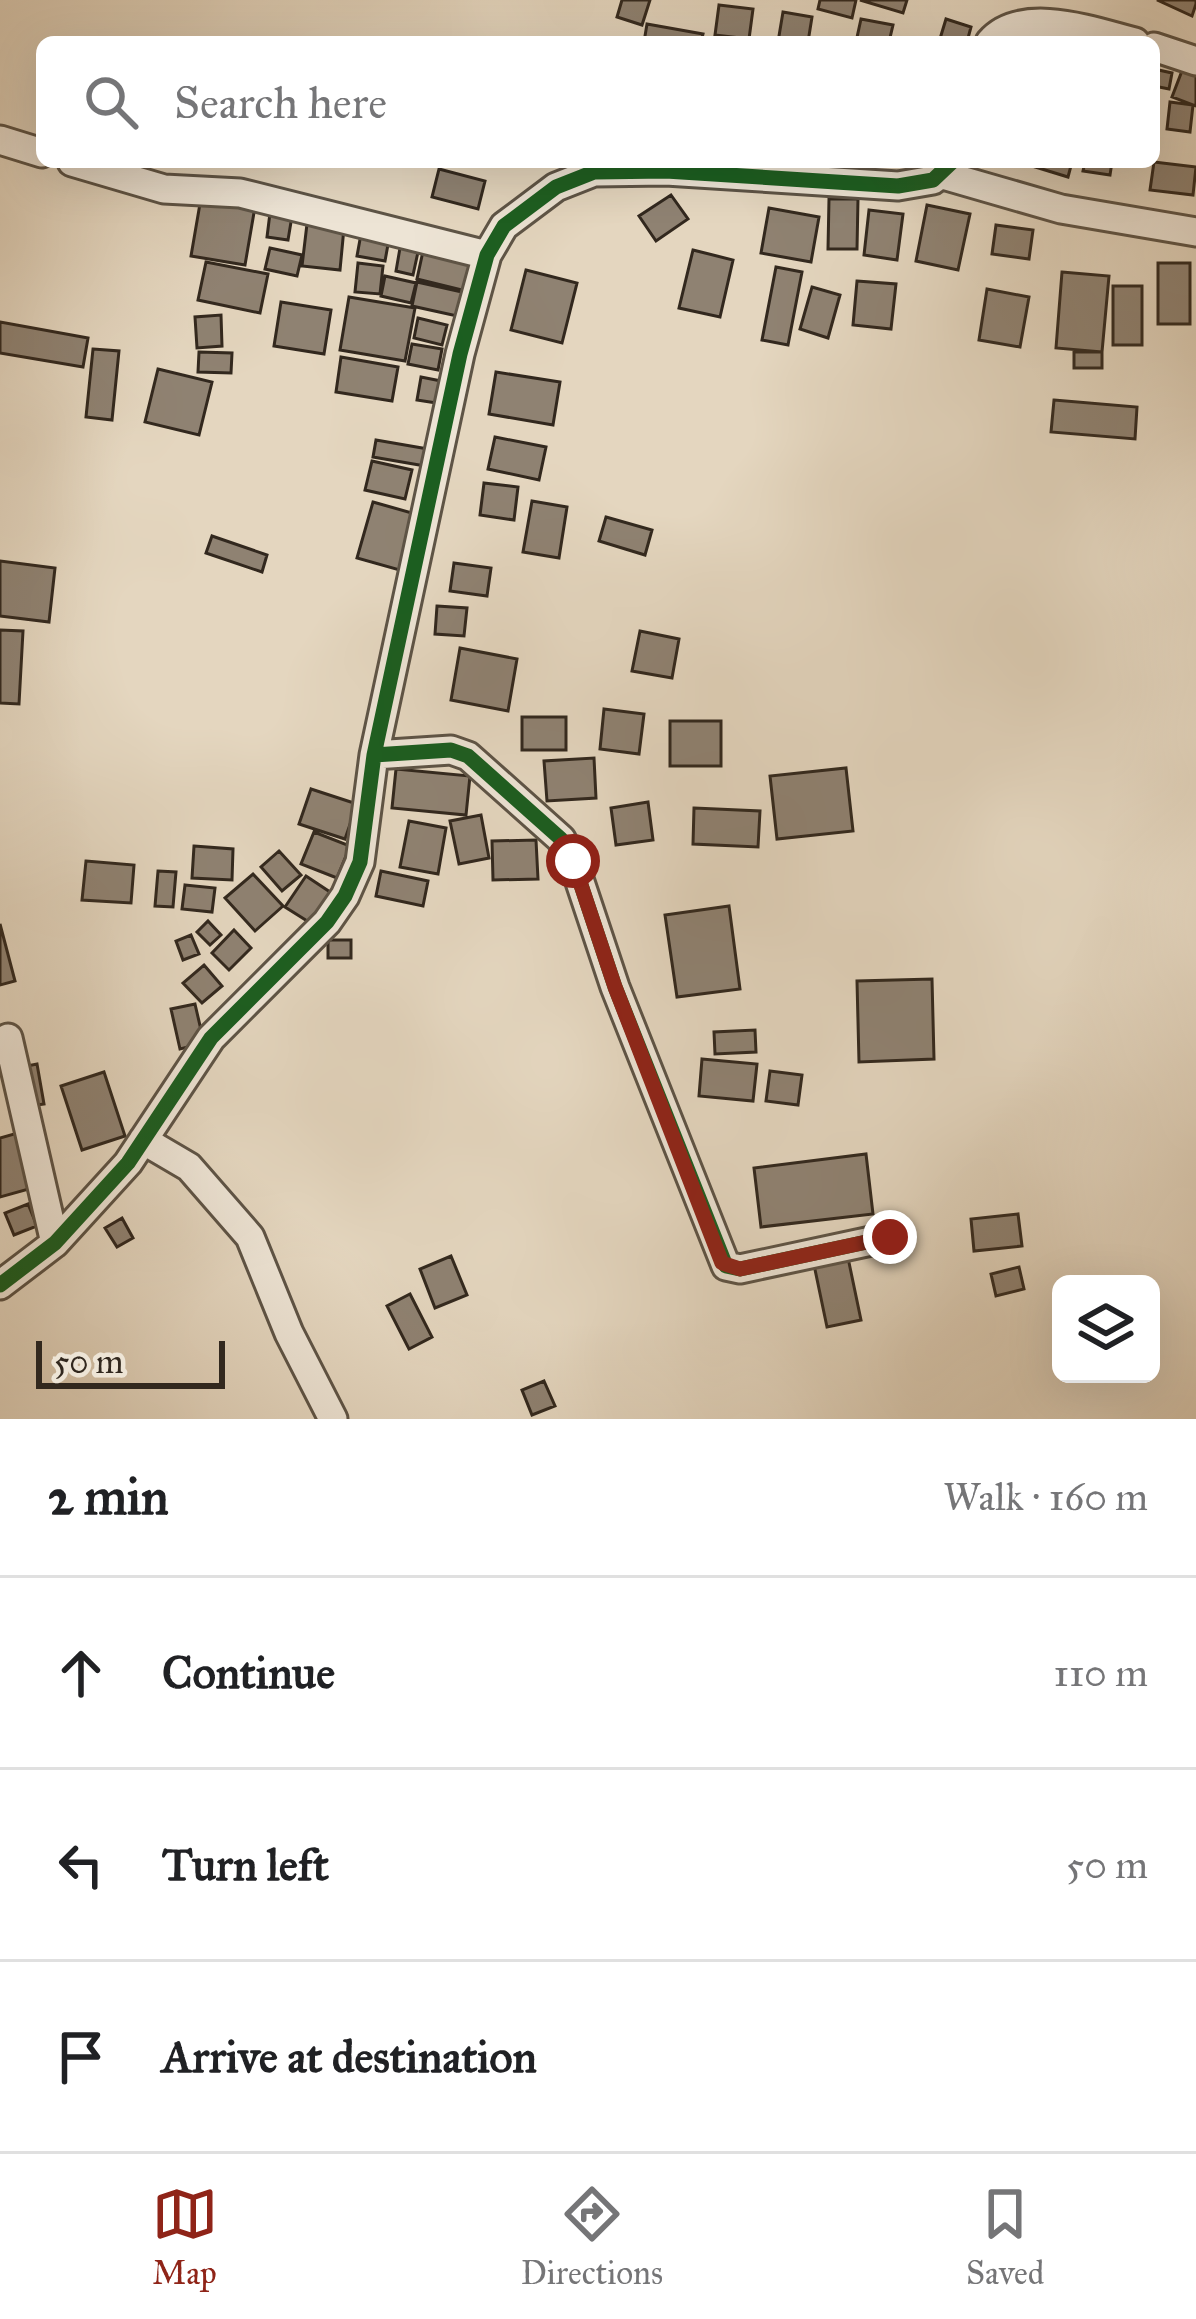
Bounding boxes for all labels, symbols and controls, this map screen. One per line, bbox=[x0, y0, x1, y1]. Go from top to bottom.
search box bbox=[36, 36, 1160, 168]
icon: search bbox=[78, 69, 144, 135]
text: Search here bbox=[174, 75, 387, 130]
route start bbox=[546, 834, 600, 888]
route end bbox=[863, 1210, 917, 1264]
map controls bbox=[1052, 1275, 1160, 1383]
button: layers bbox=[1052, 1275, 1160, 1383]
scale bar bbox=[36, 1335, 225, 1388]
text: 50 m bbox=[54, 1342, 123, 1382]
text: 2 min bbox=[48, 1466, 169, 1528]
text: Walk · 160 m bbox=[943, 1473, 1148, 1521]
icon: ahead bbox=[48, 1640, 114, 1706]
text: Continue bbox=[162, 1645, 335, 1700]
text: 110 m bbox=[1053, 1649, 1148, 1697]
icon: left bbox=[48, 1832, 114, 1898]
text: Turn left bbox=[162, 1837, 329, 1892]
text: 50 m bbox=[1066, 1841, 1148, 1889]
icon: arrive bbox=[48, 2024, 114, 2090]
text: Arrive at destination bbox=[162, 2029, 537, 2084]
tab: Map bbox=[152, 2181, 218, 2293]
tab: Directions bbox=[521, 2181, 663, 2293]
tab: Saved bbox=[966, 2181, 1044, 2293]

